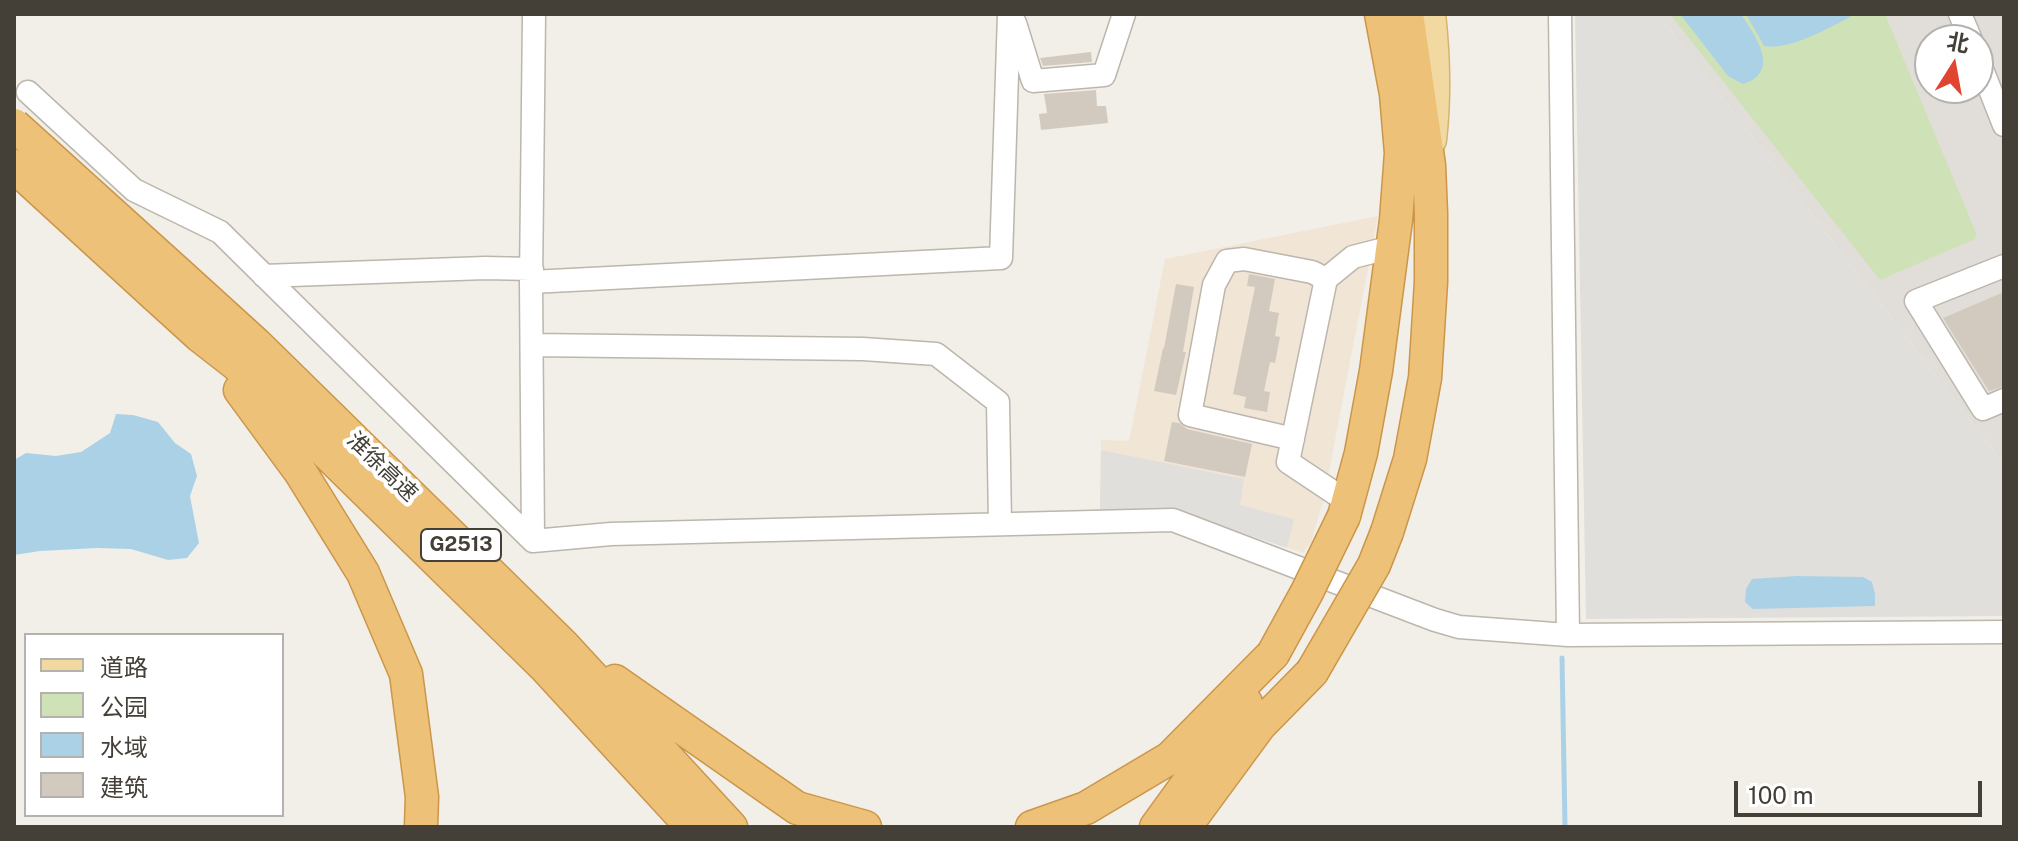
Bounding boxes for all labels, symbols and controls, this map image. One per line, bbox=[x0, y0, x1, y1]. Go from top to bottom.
north arrow bbox=[1914, 24, 1994, 104]
text: 北 bbox=[1945, 28, 1971, 57]
street label: 淮徐高速 bbox=[341, 427, 423, 507]
road number: G2513 bbox=[421, 529, 501, 561]
legend bbox=[24, 633, 284, 817]
text: 道路 bbox=[100, 653, 148, 681]
text: 公园 bbox=[100, 693, 148, 721]
text: 水域 bbox=[100, 733, 148, 761]
scale bar bbox=[1738, 765, 1986, 815]
text: 建筑 bbox=[100, 773, 148, 801]
text: 100 m bbox=[1748, 781, 1814, 809]

